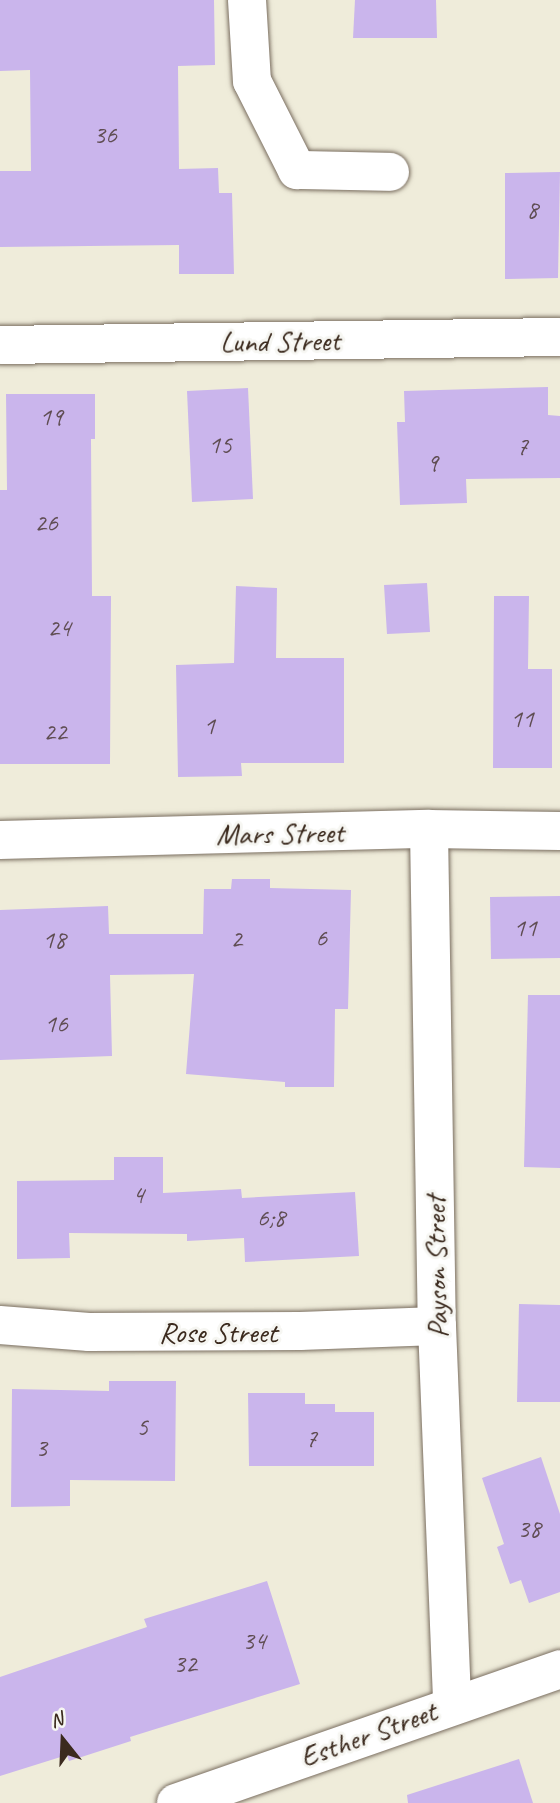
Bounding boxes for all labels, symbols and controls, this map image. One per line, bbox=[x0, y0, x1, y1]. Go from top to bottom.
house number: 36 bbox=[93, 119, 117, 151]
house number: 8 bbox=[526, 194, 538, 226]
street label: Lund Street bbox=[219, 322, 341, 360]
house number: 19 bbox=[39, 401, 63, 433]
house number: 15 bbox=[208, 429, 232, 461]
house number: 7 bbox=[516, 431, 528, 463]
house number: 9 bbox=[426, 447, 438, 479]
house number: 26 bbox=[34, 507, 58, 539]
house number: 24 bbox=[47, 612, 71, 644]
house number: 11 bbox=[510, 703, 534, 735]
house number: 1 bbox=[203, 710, 215, 742]
house number: 22 bbox=[43, 716, 67, 748]
street label: Mars Street bbox=[216, 814, 344, 852]
house number: 11 bbox=[513, 912, 537, 944]
house number: 6 bbox=[315, 922, 327, 954]
house number: 2 bbox=[230, 923, 242, 955]
house number: 18 bbox=[42, 924, 66, 956]
house number: 16 bbox=[44, 1008, 68, 1040]
house number: 4 bbox=[132, 1179, 144, 1211]
street label: Payson Street bbox=[417, 1196, 455, 1338]
house number: 6;8 bbox=[257, 1202, 285, 1234]
street label: Rose Street bbox=[159, 1314, 277, 1350]
house number: 5 bbox=[136, 1411, 148, 1443]
house number: 7 bbox=[305, 1423, 317, 1455]
house number: 3 bbox=[35, 1432, 47, 1464]
house number: 38 bbox=[517, 1513, 541, 1545]
house number: 34 bbox=[242, 1625, 266, 1657]
house number: 32 bbox=[173, 1648, 197, 1680]
street label: Esther Street bbox=[295, 1693, 441, 1775]
north arrow bbox=[28, 1705, 98, 1775]
text: N bbox=[47, 1707, 66, 1733]

